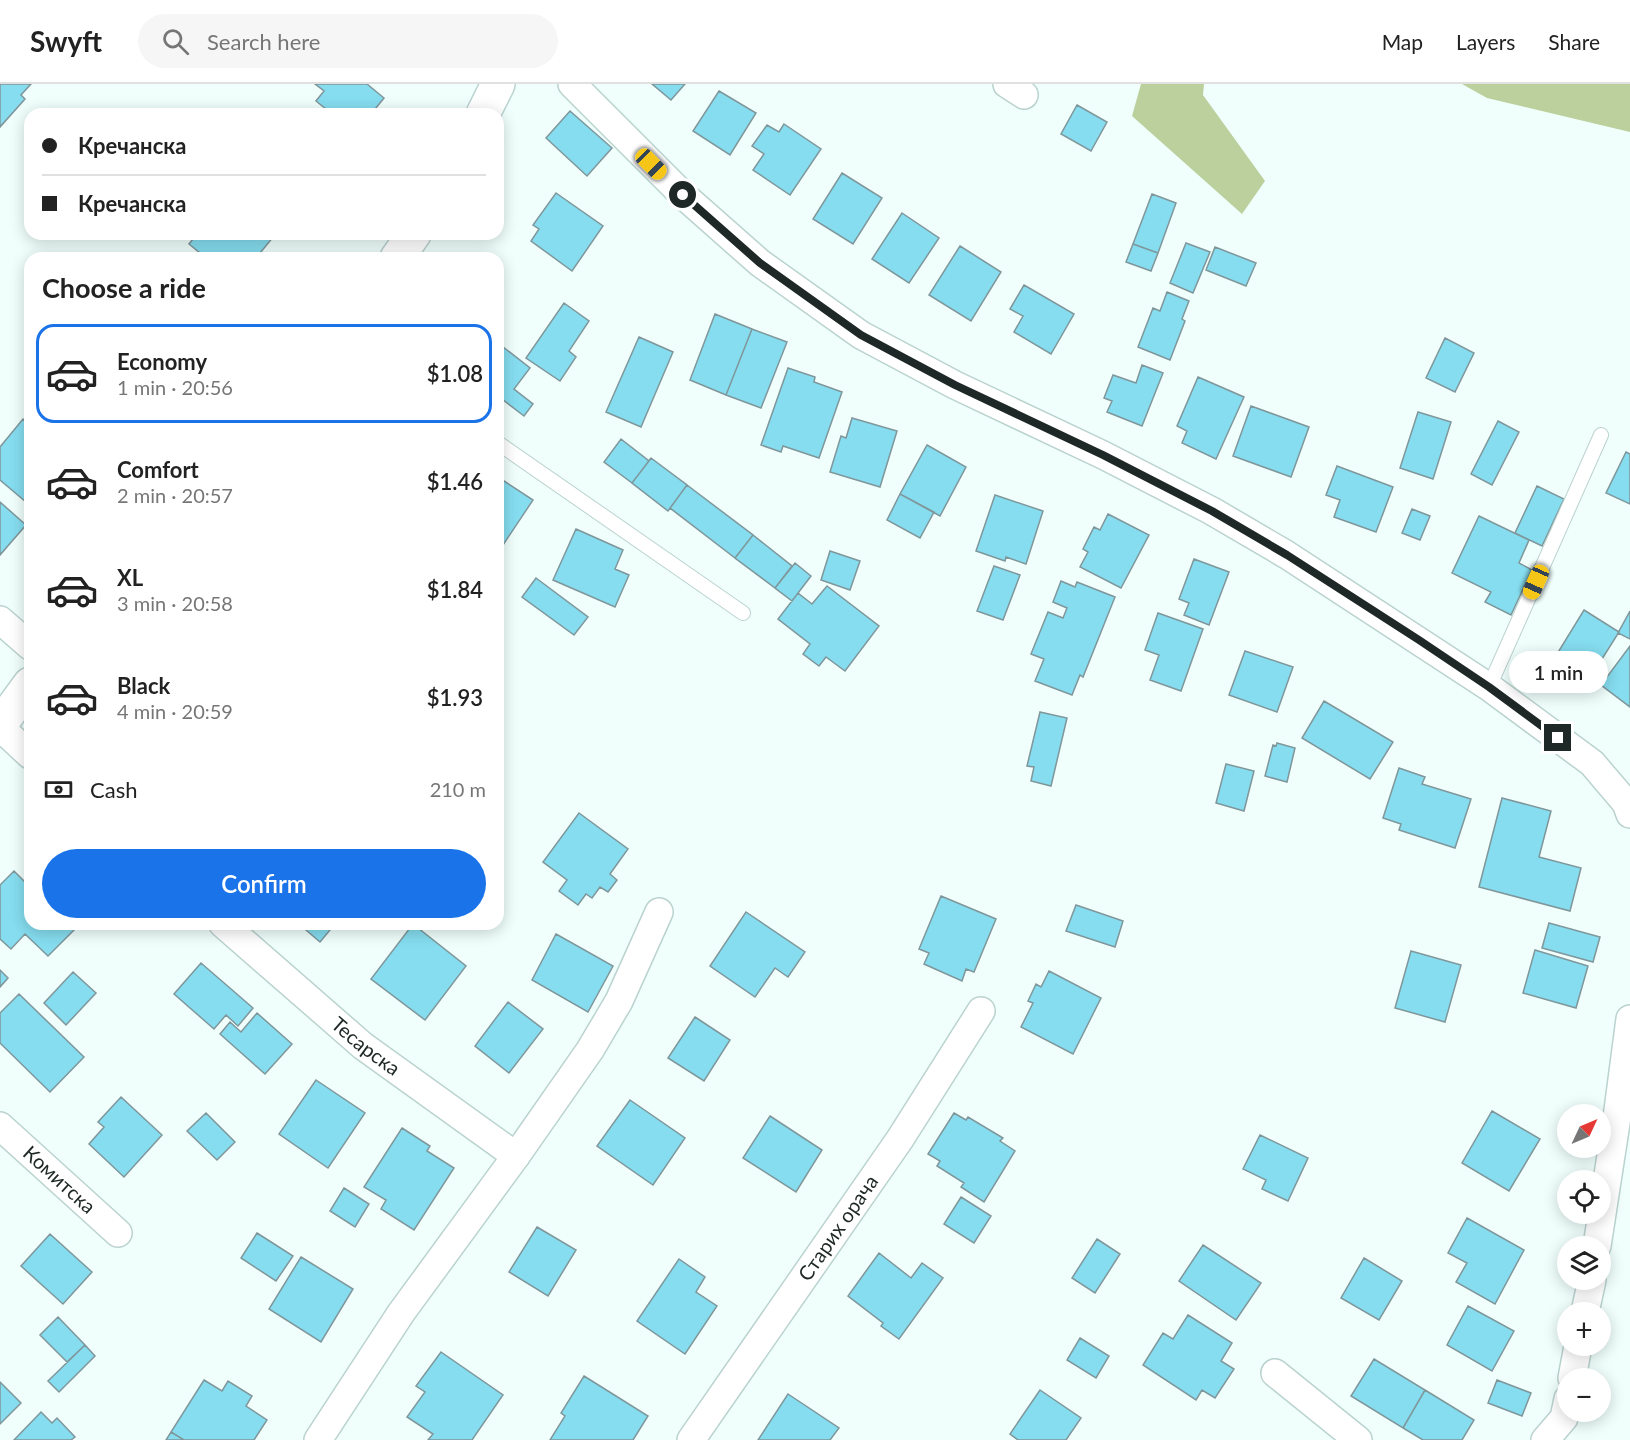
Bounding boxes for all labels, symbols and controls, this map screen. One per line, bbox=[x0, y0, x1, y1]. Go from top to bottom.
search box bbox=[138, 14, 558, 68]
text: Swyft bbox=[30, 24, 102, 58]
icon: search bbox=[159, 25, 192, 58]
text: Search here bbox=[207, 28, 320, 55]
text: Map bbox=[1382, 29, 1423, 54]
text: Layers bbox=[1456, 29, 1515, 54]
text: Share bbox=[1548, 29, 1600, 54]
text: Кречанска bbox=[78, 132, 186, 159]
car bbox=[632, 145, 670, 183]
route start bbox=[669, 181, 696, 208]
text: Кречанска bbox=[78, 190, 186, 217]
text: Choose a ride bbox=[42, 271, 206, 304]
icon: car bbox=[45, 347, 99, 401]
text: Economy bbox=[117, 348, 207, 375]
text: $1.08 bbox=[427, 360, 483, 387]
text: 1 min · 20:56 bbox=[117, 375, 233, 399]
icon: car bbox=[45, 455, 99, 509]
text: Comfort bbox=[117, 456, 199, 483]
text: $1.46 bbox=[427, 468, 483, 495]
text: 2 min · 20:57 bbox=[117, 483, 233, 507]
car bbox=[1520, 562, 1552, 602]
icon: car bbox=[45, 563, 99, 617]
text: XL bbox=[117, 564, 143, 591]
text: $1.84 bbox=[427, 576, 483, 603]
text: 3 min · 20:58 bbox=[117, 591, 233, 615]
callout: 1 min bbox=[1508, 651, 1608, 693]
text: 1 min bbox=[1534, 660, 1583, 684]
icon: car bbox=[45, 671, 99, 725]
text: Black bbox=[117, 672, 170, 699]
text: $1.93 bbox=[427, 684, 483, 711]
text: 4 min · 20:59 bbox=[117, 699, 233, 723]
route end bbox=[1544, 724, 1571, 751]
icon: cash bbox=[42, 773, 75, 806]
text: Cash bbox=[90, 776, 137, 803]
text: 210 m bbox=[430, 777, 486, 801]
button: Confirm bbox=[42, 849, 486, 918]
street label: Тесарска bbox=[327, 1011, 405, 1080]
north arrow bbox=[1557, 1104, 1611, 1158]
map controls bbox=[1557, 1104, 1611, 1422]
street label: Комитска bbox=[19, 1140, 101, 1218]
street label: Старих орача bbox=[792, 1170, 882, 1285]
button: locate bbox=[1557, 1170, 1611, 1224]
button: layers bbox=[1557, 1236, 1611, 1290]
button: + bbox=[1557, 1302, 1611, 1356]
button: − bbox=[1557, 1368, 1611, 1422]

